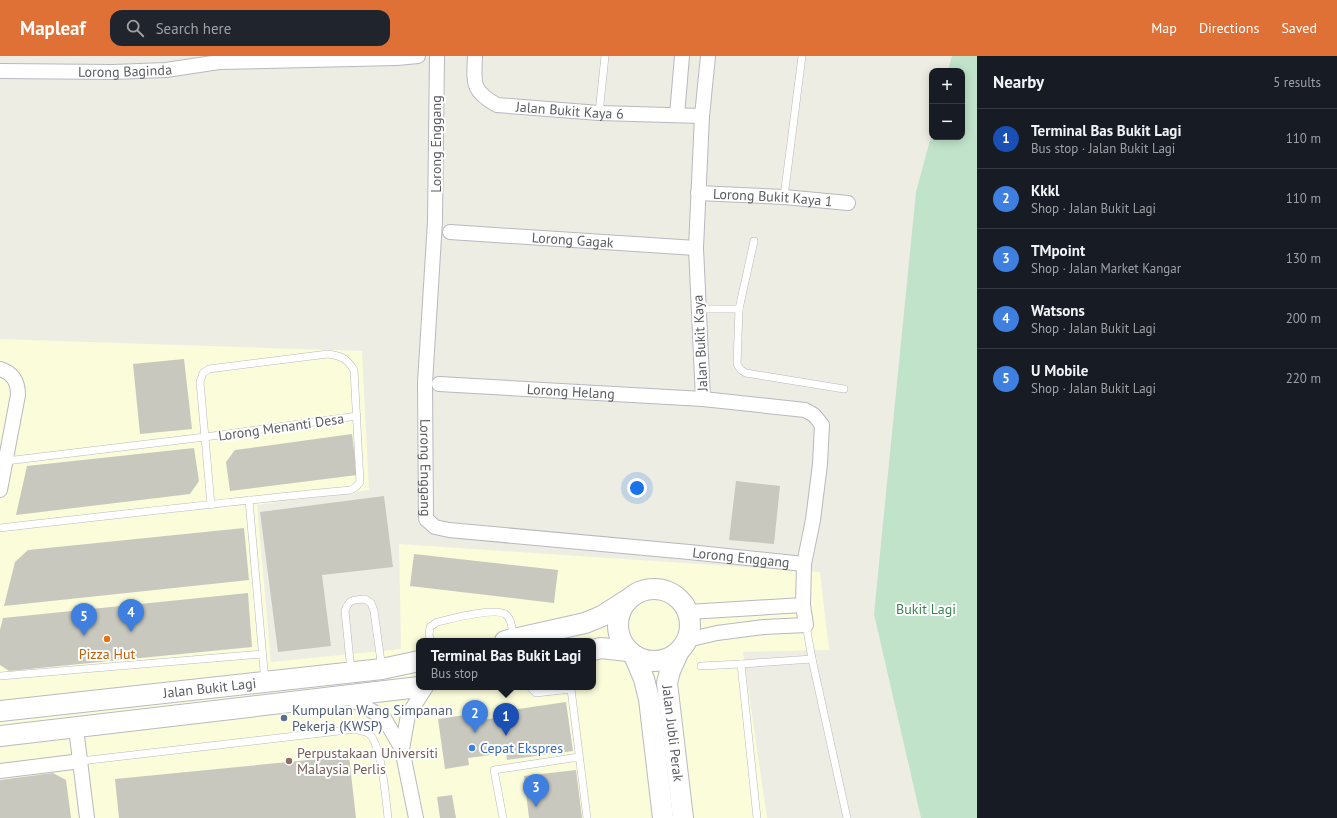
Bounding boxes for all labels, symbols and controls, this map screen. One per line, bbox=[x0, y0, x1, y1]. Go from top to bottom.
search box bbox=[110, 10, 390, 46]
text: Mapleaf bbox=[20, 16, 86, 40]
icon: search bbox=[124, 17, 146, 39]
text: Search here bbox=[156, 19, 231, 38]
text: Map bbox=[1151, 19, 1177, 37]
text: Directions bbox=[1199, 19, 1259, 37]
text: Saved bbox=[1281, 19, 1317, 37]
street label: Lorong Baginda bbox=[78, 60, 173, 81]
map controls bbox=[929, 68, 965, 140]
button: + bbox=[929, 68, 965, 104]
text: Nearby bbox=[993, 71, 1044, 93]
text: 5 results bbox=[1273, 74, 1321, 91]
street label: Lorong Enggang bbox=[427, 95, 445, 193]
street label: Jalan Bukit Kaya 6 bbox=[514, 97, 624, 123]
button: − bbox=[929, 104, 965, 140]
text: Terminal Bas Bukit Lagi bbox=[1031, 121, 1181, 140]
text: 1 bbox=[1002, 130, 1010, 147]
text: 110 m bbox=[1286, 130, 1321, 147]
text: Bus stop · Jalan Bukit Lagi bbox=[1031, 140, 1175, 157]
text: Kkkl bbox=[1031, 181, 1059, 200]
street label: Lorong Bukit Kaya 1 bbox=[713, 185, 833, 211]
text: 2 bbox=[1002, 190, 1010, 207]
text: 110 m bbox=[1286, 190, 1321, 207]
text: Shop · Jalan Bukit Lagi bbox=[1031, 200, 1156, 217]
street label: Lorong Gagak bbox=[531, 228, 614, 252]
text: TMpoint bbox=[1031, 241, 1085, 260]
text: 3 bbox=[1002, 250, 1010, 267]
text: 130 m bbox=[1286, 250, 1321, 267]
text: Shop · Jalan Market Kangar bbox=[1031, 260, 1181, 277]
street label: Jalan Bukit Kaya bbox=[688, 294, 712, 393]
text: Watsons bbox=[1031, 301, 1085, 320]
text: 4 bbox=[1002, 310, 1010, 327]
text: 200 m bbox=[1286, 310, 1321, 327]
text: Shop · Jalan Bukit Lagi bbox=[1031, 320, 1156, 337]
text: U Mobile bbox=[1031, 361, 1088, 380]
text: 5 bbox=[1002, 370, 1010, 387]
text: 220 m bbox=[1286, 370, 1321, 387]
street label: Lorong Helang bbox=[526, 380, 615, 403]
text: Shop · Jalan Bukit Lagi bbox=[1031, 380, 1156, 397]
street label: Lorong Menanti Desa bbox=[217, 409, 345, 445]
street label: Lorong Enggang bbox=[416, 419, 435, 517]
your location bbox=[627, 478, 647, 498]
street label: Lorong Enggang bbox=[692, 543, 790, 571]
pin: 4 bbox=[118, 599, 144, 632]
park label: Bukit Lagi bbox=[896, 600, 956, 618]
pin: 5 bbox=[71, 603, 97, 636]
marker: Pizza Hut bbox=[102, 634, 112, 644]
popup bbox=[416, 638, 596, 690]
place label: Pizza Hut bbox=[79, 645, 135, 663]
text: Terminal Bas Bukit Lagi bbox=[431, 646, 581, 665]
text: Bus stop bbox=[431, 665, 478, 682]
street label: Jalan Bukit Lagi bbox=[161, 674, 257, 702]
street label: Jalan Jubli Perak bbox=[658, 683, 688, 783]
pin: 2 bbox=[462, 700, 488, 733]
place label: Kumpulan Wang Simpanan Pekerja (KWSP) bbox=[292, 701, 453, 735]
pin: 1 bbox=[493, 703, 519, 736]
marker: Kumpulan Wang Simpanan Pekerja (KWSP) bbox=[279, 713, 289, 723]
place label: Cepat Ekspres bbox=[480, 739, 563, 757]
marker: Cepat Ekspres bbox=[467, 743, 477, 753]
place label: Perpustakaan Universiti Malaysia Perlis bbox=[297, 744, 438, 778]
marker: Perpustakaan Universiti Malaysia Perlis bbox=[284, 756, 294, 766]
pin: 3 bbox=[523, 774, 549, 807]

